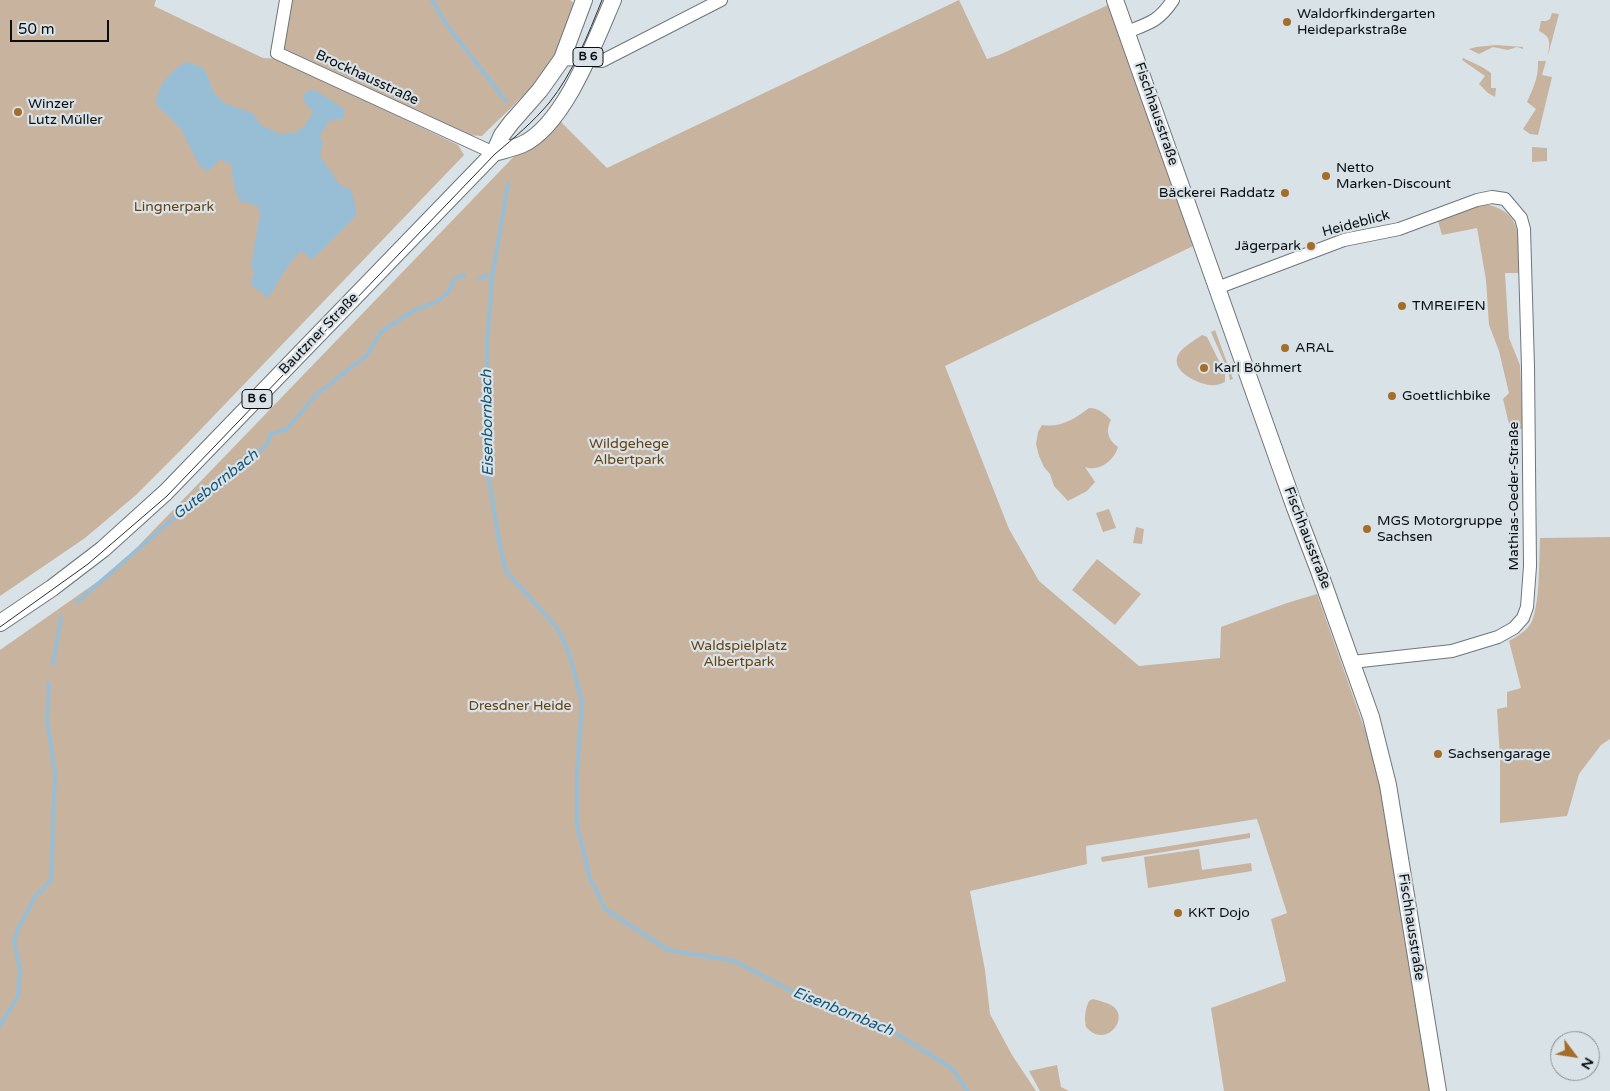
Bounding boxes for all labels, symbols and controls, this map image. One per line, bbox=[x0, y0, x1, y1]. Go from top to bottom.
place label: Waldorfkindergarten Heideparkstraße bbox=[1297, 6, 1435, 38]
scale bar bbox=[12, 10, 111, 42]
marker: Waldorfkindergarten Heideparkstraße bbox=[1281, 16, 1293, 28]
text: 50 m bbox=[18, 20, 55, 38]
street label: Brockhausstraße bbox=[313, 47, 421, 109]
road number: B 6 bbox=[573, 48, 603, 66]
street label: Fischhausstraße bbox=[1131, 60, 1181, 168]
place label: Winzer Lutz Müller bbox=[28, 96, 103, 128]
marker: Winzer Lutz Müller bbox=[12, 106, 24, 118]
place label: Netto Marken-Discount bbox=[1336, 160, 1451, 192]
marker: Netto Marken-Discount bbox=[1320, 170, 1332, 182]
place label: Bäckerei Raddatz bbox=[1159, 185, 1275, 201]
marker: Bäckerei Raddatz bbox=[1279, 187, 1291, 199]
park label: Lingnerpark bbox=[134, 199, 214, 215]
street label: Heideblick bbox=[1320, 207, 1392, 241]
place label: Jägerpark bbox=[1235, 238, 1301, 254]
marker: Jägerpark bbox=[1305, 240, 1317, 252]
street label: Bautzner Straße bbox=[276, 290, 362, 378]
place label: TMREIFEN bbox=[1412, 298, 1486, 314]
marker: TMREIFEN bbox=[1396, 300, 1408, 312]
place label: ARAL bbox=[1295, 340, 1334, 356]
marker: ARAL bbox=[1279, 342, 1291, 354]
place label: Karl Böhmert bbox=[1214, 360, 1302, 376]
marker: Karl Böhmert bbox=[1198, 362, 1210, 374]
water label: Eisenbornbach bbox=[478, 370, 498, 476]
place label: Goettlichbike bbox=[1402, 388, 1490, 404]
road number: B 6 bbox=[242, 389, 272, 408]
marker: Goettlichbike bbox=[1386, 390, 1398, 402]
street label: Mathias-Oeder-Straße bbox=[1506, 422, 1522, 570]
park label: Wildgehege Albertpark bbox=[589, 436, 669, 468]
water label: Gutebornbach bbox=[170, 446, 262, 524]
street label: Fischhausstraße bbox=[1280, 485, 1334, 591]
place label: MGS Motorgruppe Sachsen bbox=[1377, 513, 1502, 546]
marker: MGS Motorgruppe Sachsen bbox=[1361, 523, 1373, 535]
park label: Waldspielplatz Albertpark bbox=[691, 638, 787, 670]
park label: Dresdner Heide bbox=[468, 698, 572, 714]
place label: Sachsengarage bbox=[1448, 746, 1550, 762]
marker: Sachsengarage bbox=[1432, 748, 1444, 760]
street label: Fischhausstraße bbox=[1394, 872, 1428, 982]
place label: KKT Dojo bbox=[1188, 905, 1250, 921]
marker: KKT Dojo bbox=[1172, 907, 1184, 919]
water label: Eisenbornbach bbox=[790, 984, 896, 1040]
north arrow bbox=[1550, 1031, 1600, 1081]
text: N bbox=[1577, 1054, 1598, 1073]

